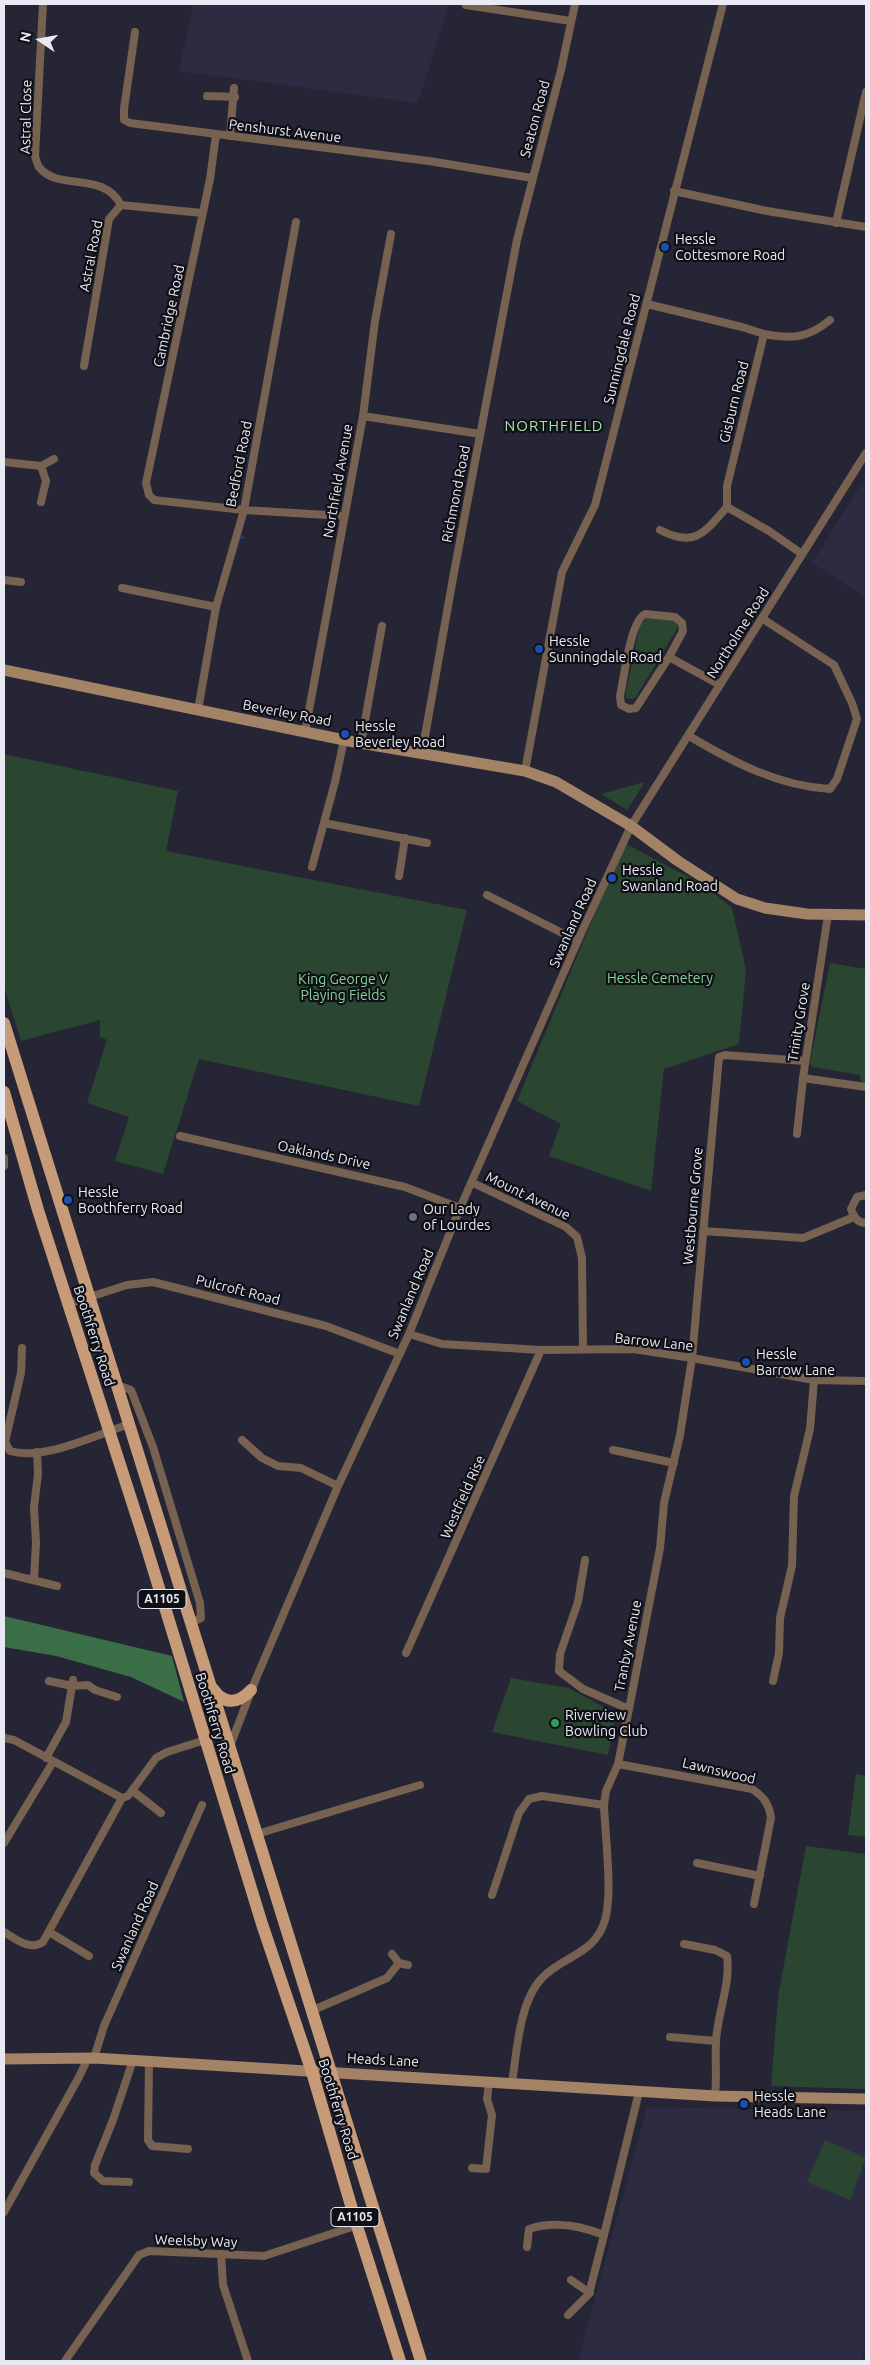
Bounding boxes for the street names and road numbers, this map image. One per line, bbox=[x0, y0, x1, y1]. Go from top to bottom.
street label: Seaton Road bbox=[517, 78, 553, 160]
street label: Astral Close bbox=[17, 80, 35, 154]
street label: Penshurst Avenue bbox=[228, 116, 342, 146]
street label: Astral Road bbox=[76, 219, 106, 293]
street label: Cambridge Road bbox=[150, 263, 188, 369]
street label: Sunningdale Road bbox=[600, 292, 644, 406]
street label: Gisburn Road bbox=[716, 359, 752, 445]
street label: Bedford Road bbox=[222, 420, 256, 508]
street label: Northfield Avenue bbox=[320, 423, 356, 539]
street label: Richmond Road bbox=[438, 444, 474, 544]
street label: Northolme Road bbox=[703, 584, 773, 682]
street label: Beverley Road bbox=[241, 696, 333, 730]
street label: Swanland Road bbox=[546, 876, 600, 970]
street label: Trinity Grove bbox=[784, 981, 814, 1063]
street label: Oaklands Drive bbox=[276, 1137, 372, 1173]
street label: Westbourne Grove bbox=[679, 1147, 707, 1265]
street label: Mount Avenue bbox=[483, 1168, 573, 1224]
street label: Swanland Road bbox=[385, 1247, 437, 1341]
street label: Pulcroft Road bbox=[194, 1271, 282, 1309]
street label: Boothferry Road bbox=[70, 1283, 118, 1389]
street label: Barrow Lane bbox=[614, 1330, 694, 1354]
street label: Westfield Rise bbox=[437, 1453, 489, 1541]
road number: A1105 bbox=[138, 1590, 186, 1608]
street label: Tranby Avenue bbox=[611, 1599, 645, 1693]
street label: Boothferry Road bbox=[192, 1670, 238, 1776]
street label: Lawnswood bbox=[681, 1754, 757, 1788]
street label: Swanland Road bbox=[108, 1879, 162, 1973]
street label: Heads Lane bbox=[347, 2050, 419, 2070]
street label: Boothferry Road bbox=[315, 2056, 361, 2162]
road number: A1105 bbox=[331, 2208, 379, 2226]
street label: Weelsby Way bbox=[154, 2231, 238, 2251]

